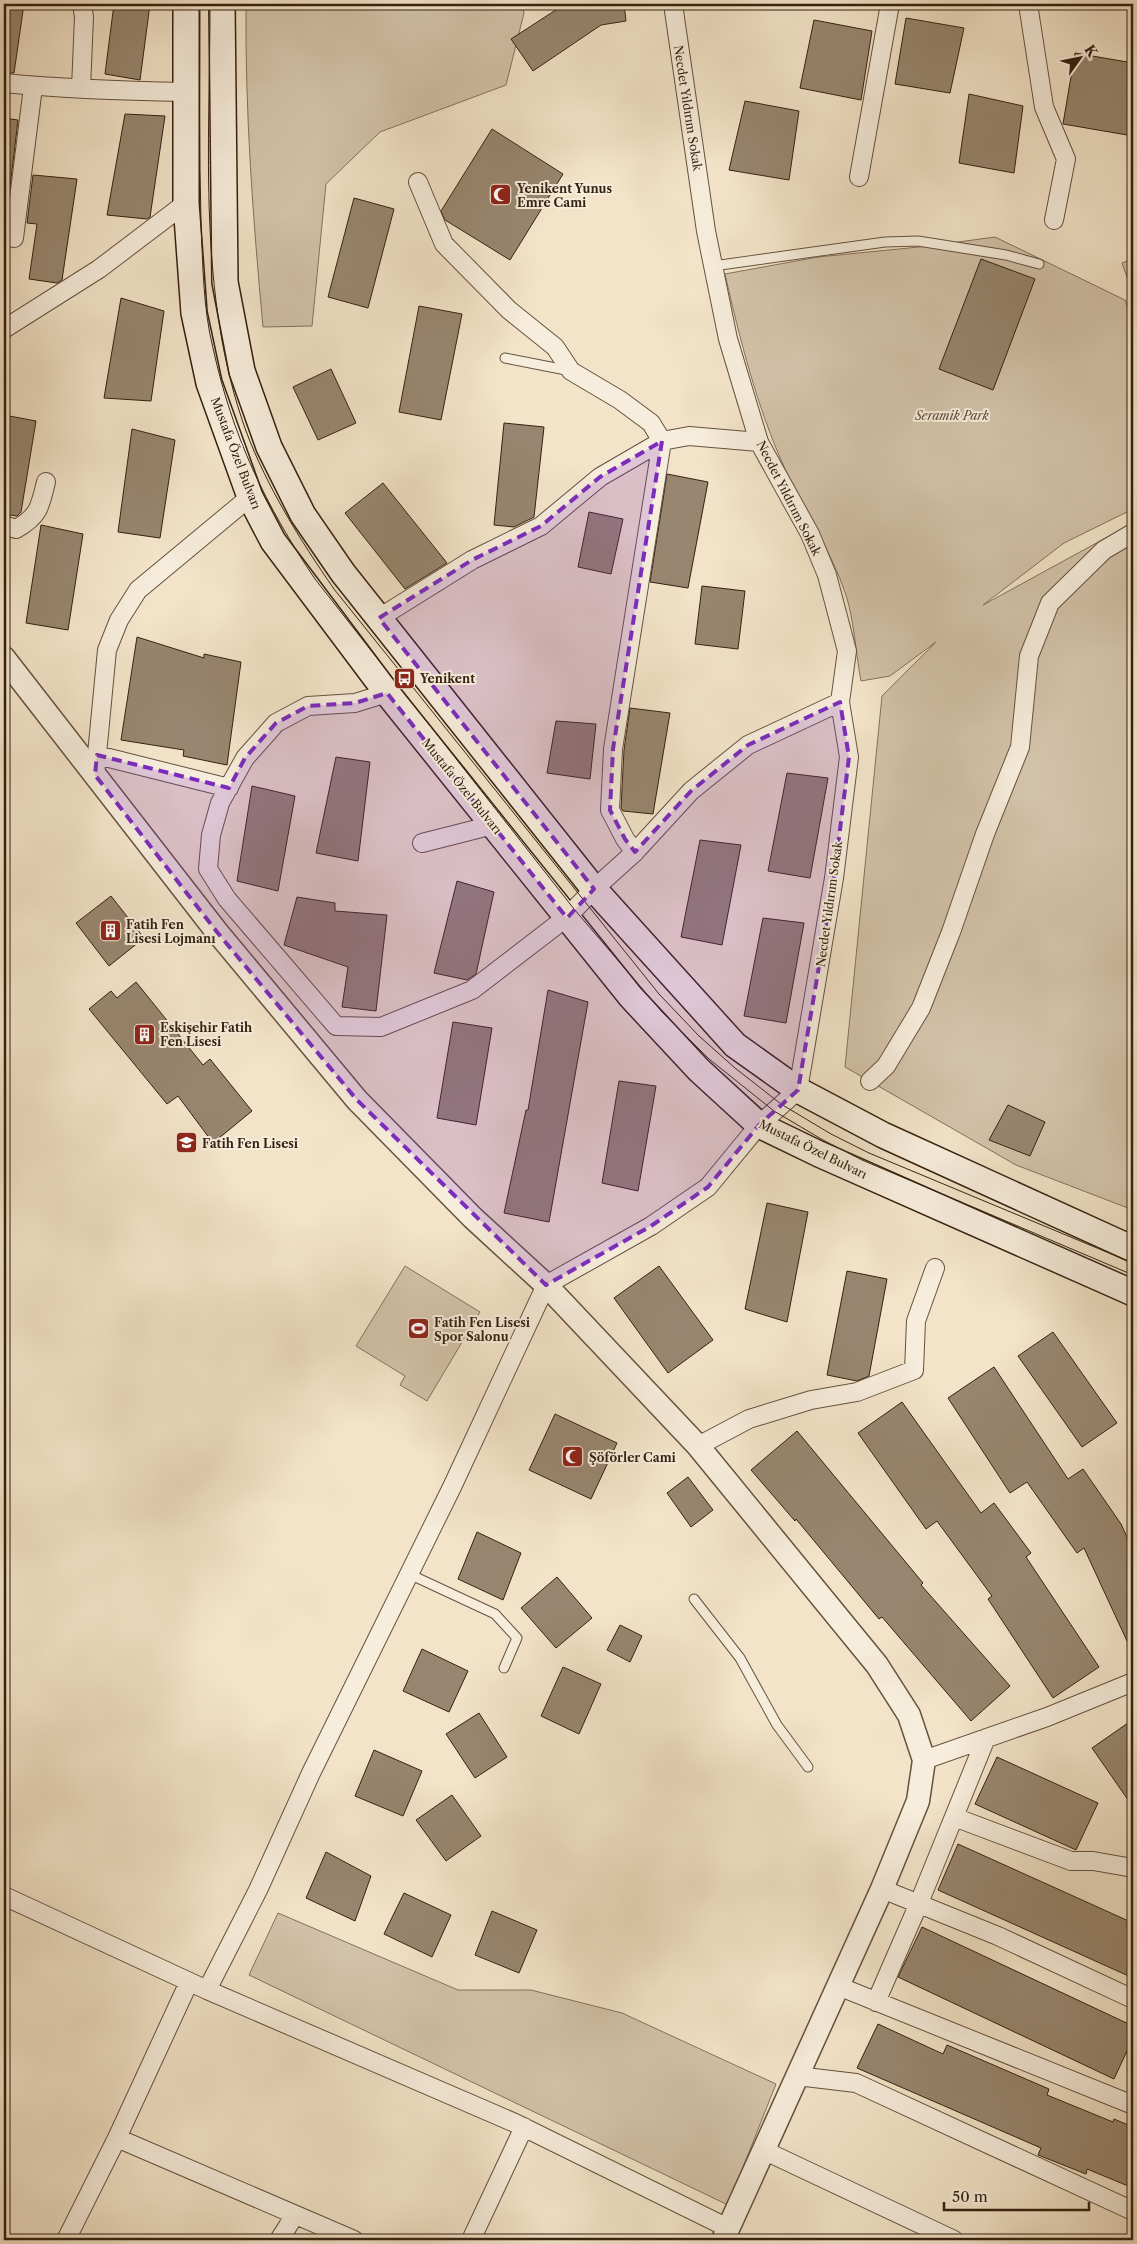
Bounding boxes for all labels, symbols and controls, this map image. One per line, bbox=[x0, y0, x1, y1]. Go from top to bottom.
north arrow bbox=[1054, 32, 1104, 82]
text: K bbox=[1080, 41, 1102, 61]
street label: Necdet Yıldırım Sokak bbox=[671, 44, 705, 173]
place label: Yenikent Yunus Emre Cami bbox=[516, 181, 613, 210]
mosque icon: Yenikent Yunus Emre Cami bbox=[489, 183, 513, 207]
street label: Mustafa Özel Bulvarı bbox=[208, 395, 265, 511]
park label: Seramik Park bbox=[914, 408, 990, 423]
street label: Necdet Yıldırım Sokak bbox=[754, 438, 825, 559]
bus stop icon: Yenikent bbox=[392, 666, 416, 690]
place label: Yenikent bbox=[419, 671, 475, 686]
street label: Mustafa Özel Bulvarı bbox=[419, 735, 506, 837]
street label: Necdet Yıldırım Sokak bbox=[813, 839, 845, 968]
place label: Fatih Fen Lisesi Lojmanı bbox=[126, 917, 216, 946]
building icon: Fatih Fen Lisesi Lojmanı bbox=[98, 919, 122, 943]
place label: Eskişehir Fatih Fen Lisesi bbox=[160, 1020, 253, 1049]
building icon: Eskişehir Fatih Fen Lisesi bbox=[132, 1022, 156, 1046]
street label: Mustafa Özel Bulvarı bbox=[756, 1115, 870, 1182]
school or university icon: Fatih Fen Lisesi bbox=[174, 1131, 198, 1155]
place label: Fatih Fen Lisesi bbox=[202, 1136, 299, 1151]
place label: Fatih Fen Lisesi Spor Salonu bbox=[434, 1315, 531, 1344]
sports icon: Fatih Fen Lisesi Spor Salonu bbox=[406, 1317, 430, 1341]
mosque icon: Şöförler Cami bbox=[561, 1445, 585, 1469]
place label: Şöförler Cami bbox=[589, 1450, 677, 1465]
scale bar bbox=[944, 2179, 1090, 2211]
text: 50 m bbox=[952, 2187, 988, 2206]

